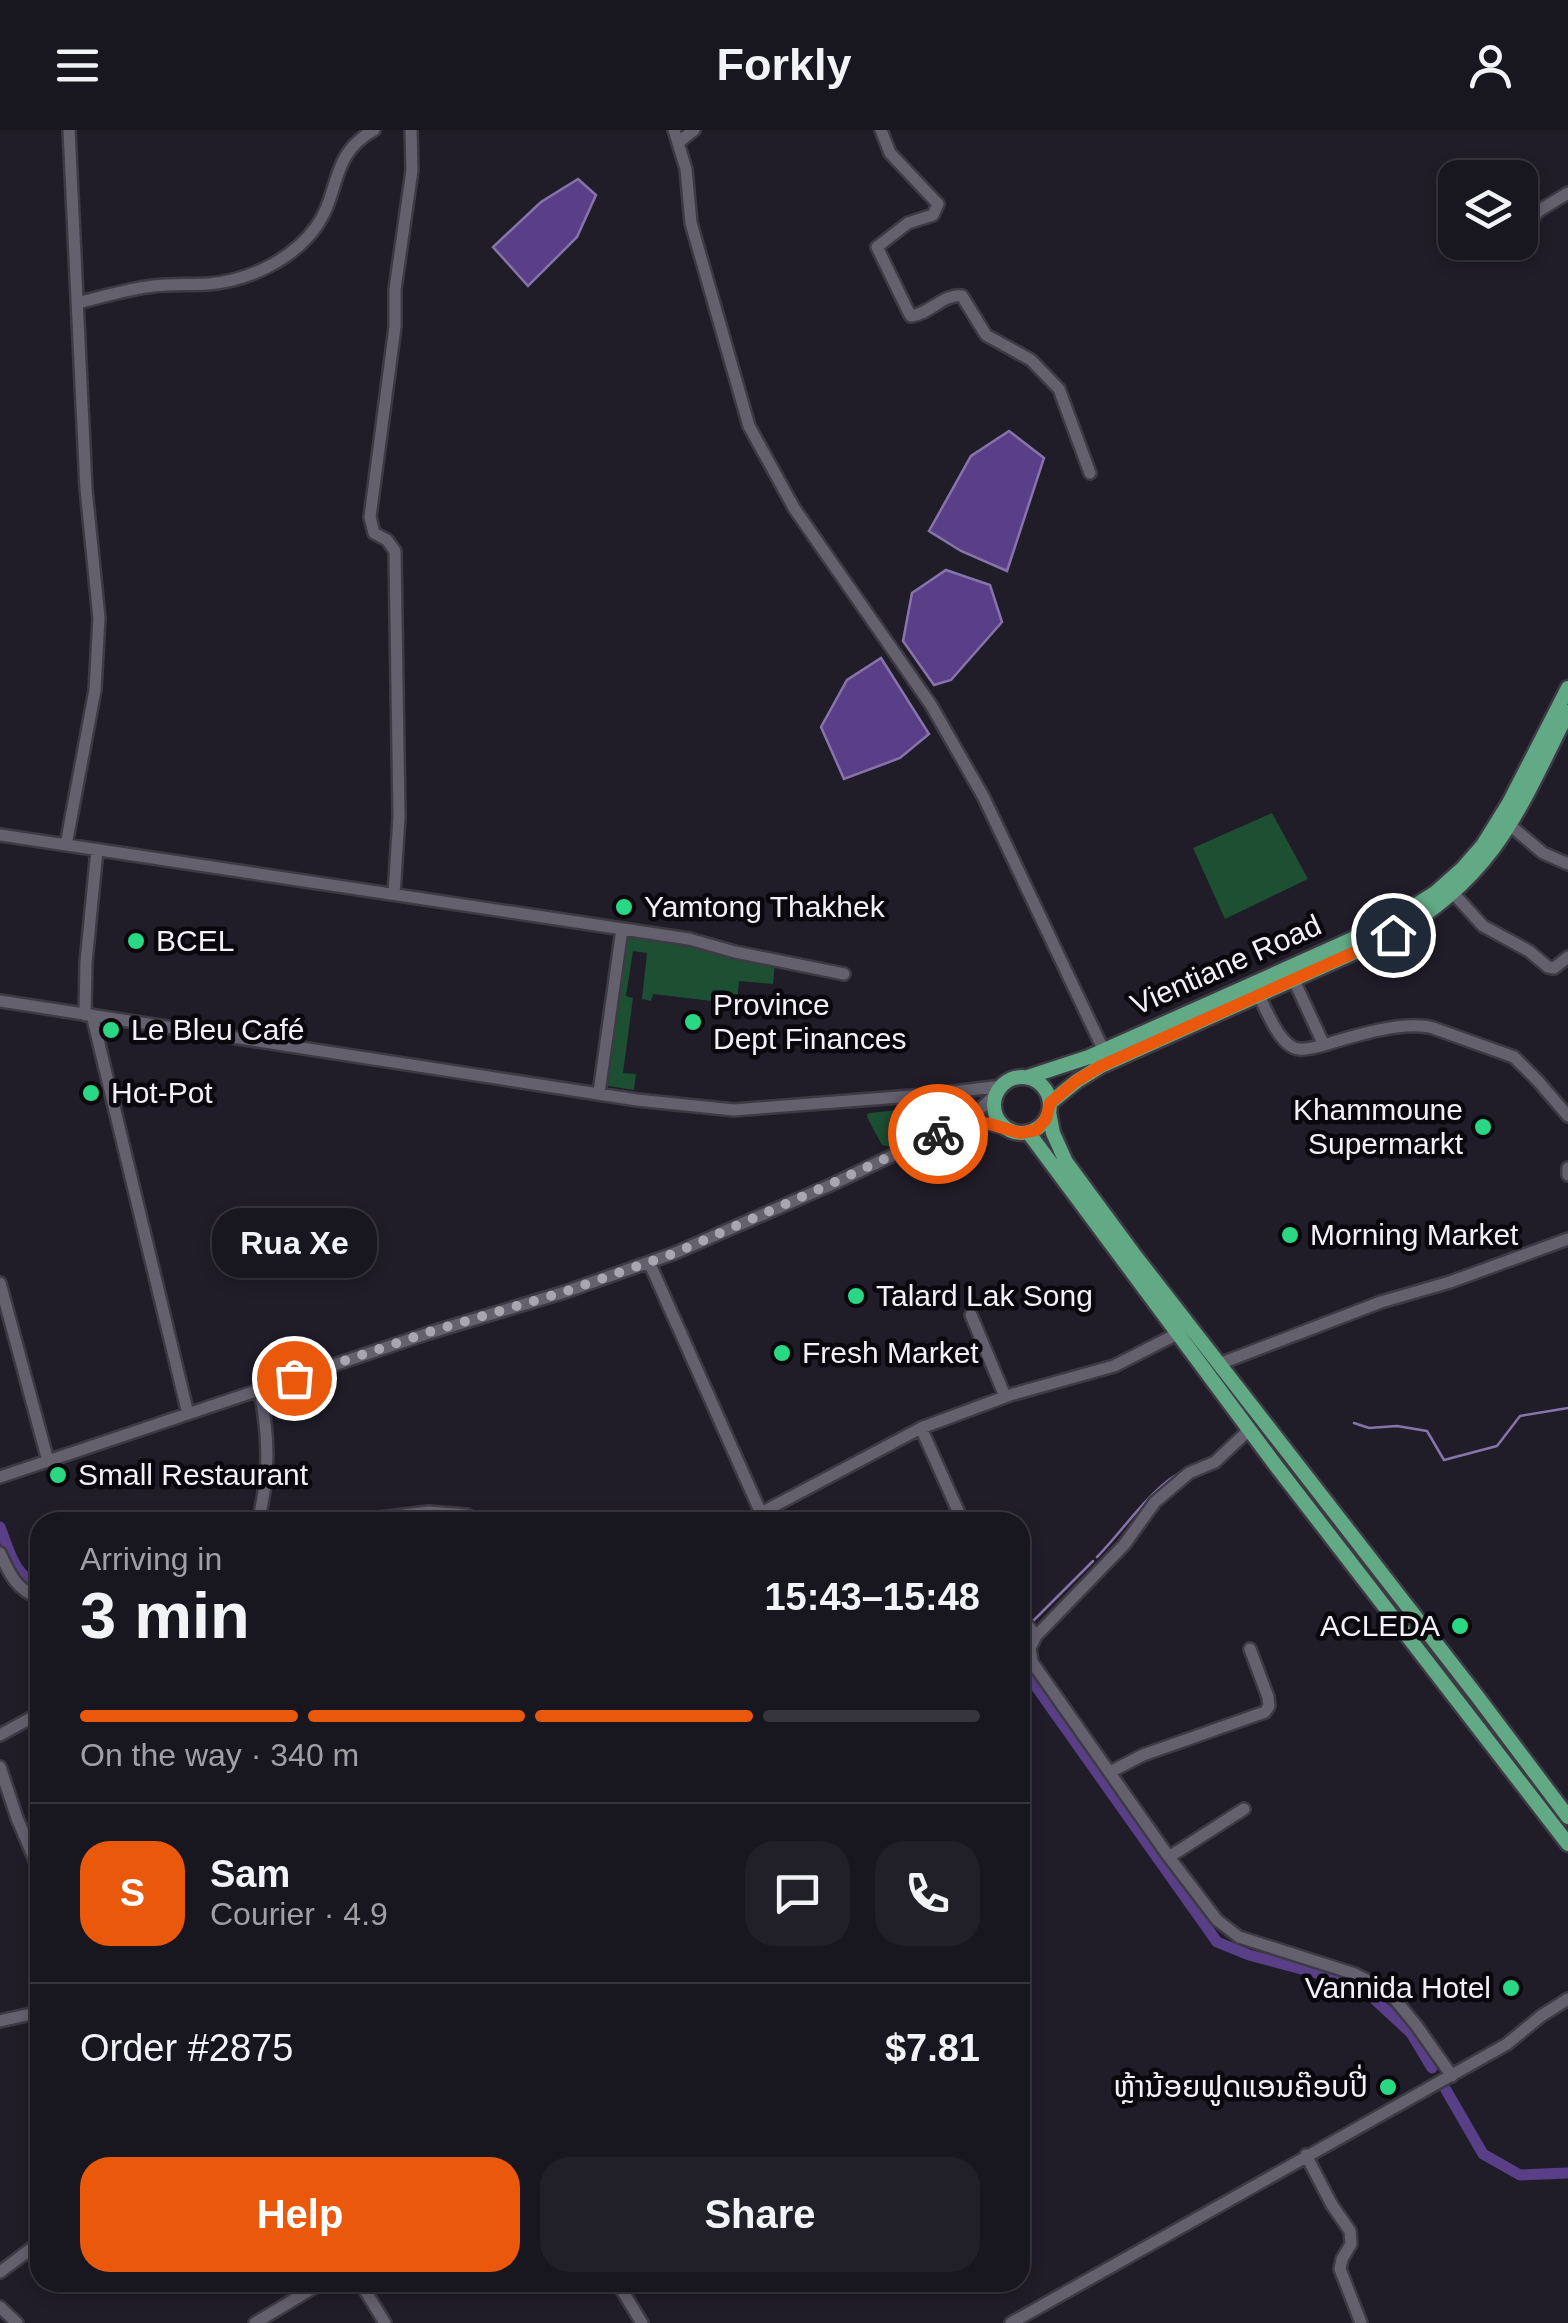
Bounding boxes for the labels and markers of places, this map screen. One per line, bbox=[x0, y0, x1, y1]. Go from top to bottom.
place label: Yamtong Thakhek bbox=[644, 890, 886, 923]
pin bbox=[1351, 893, 1436, 978]
marker: Yamtong Thakhek bbox=[613, 896, 635, 918]
place label: BCEL bbox=[156, 924, 234, 957]
marker: BCEL bbox=[125, 930, 147, 952]
place label: Province Dept Finances bbox=[713, 988, 906, 1055]
marker: Province Dept Finances bbox=[682, 1011, 704, 1033]
place label: Le Bleu Café bbox=[131, 1013, 304, 1046]
marker: Le Bleu Café bbox=[100, 1019, 122, 1041]
place label: Hot-Pot bbox=[111, 1076, 213, 1109]
marker: Hot-Pot bbox=[80, 1082, 102, 1104]
place label: Khammoune Supermarkt bbox=[1293, 1093, 1464, 1160]
marker: Khammoune Supermarkt bbox=[1472, 1116, 1494, 1138]
callout: Rua Xe bbox=[212, 1208, 376, 1278]
place label: Morning Market bbox=[1310, 1218, 1519, 1251]
marker: Morning Market bbox=[1279, 1224, 1301, 1246]
place label: Talard Lak Song bbox=[876, 1279, 1093, 1312]
marker: Talard Lak Song bbox=[845, 1285, 867, 1307]
pin bbox=[252, 1336, 337, 1421]
place label: Fresh Market bbox=[802, 1336, 979, 1369]
marker: Fresh Market bbox=[771, 1342, 793, 1364]
place label: Small Restaurant bbox=[78, 1458, 309, 1491]
marker: Small Restaurant bbox=[47, 1464, 69, 1486]
place label: ACLEDA bbox=[1320, 1609, 1440, 1642]
marker: ACLEDA bbox=[1449, 1615, 1471, 1637]
place label: Vannida Hotel bbox=[1305, 1971, 1491, 2004]
marker: Vannida Hotel bbox=[1500, 1977, 1522, 1999]
place label: ຫຼ້ານ້ອຍຟູດແອນຄ໊ອບປີ່ bbox=[1114, 2064, 1368, 2106]
marker: ຫຼ້ານ້ອຍຟູດແອນຄ໊ອບປີ່ bbox=[1377, 2076, 1399, 2098]

